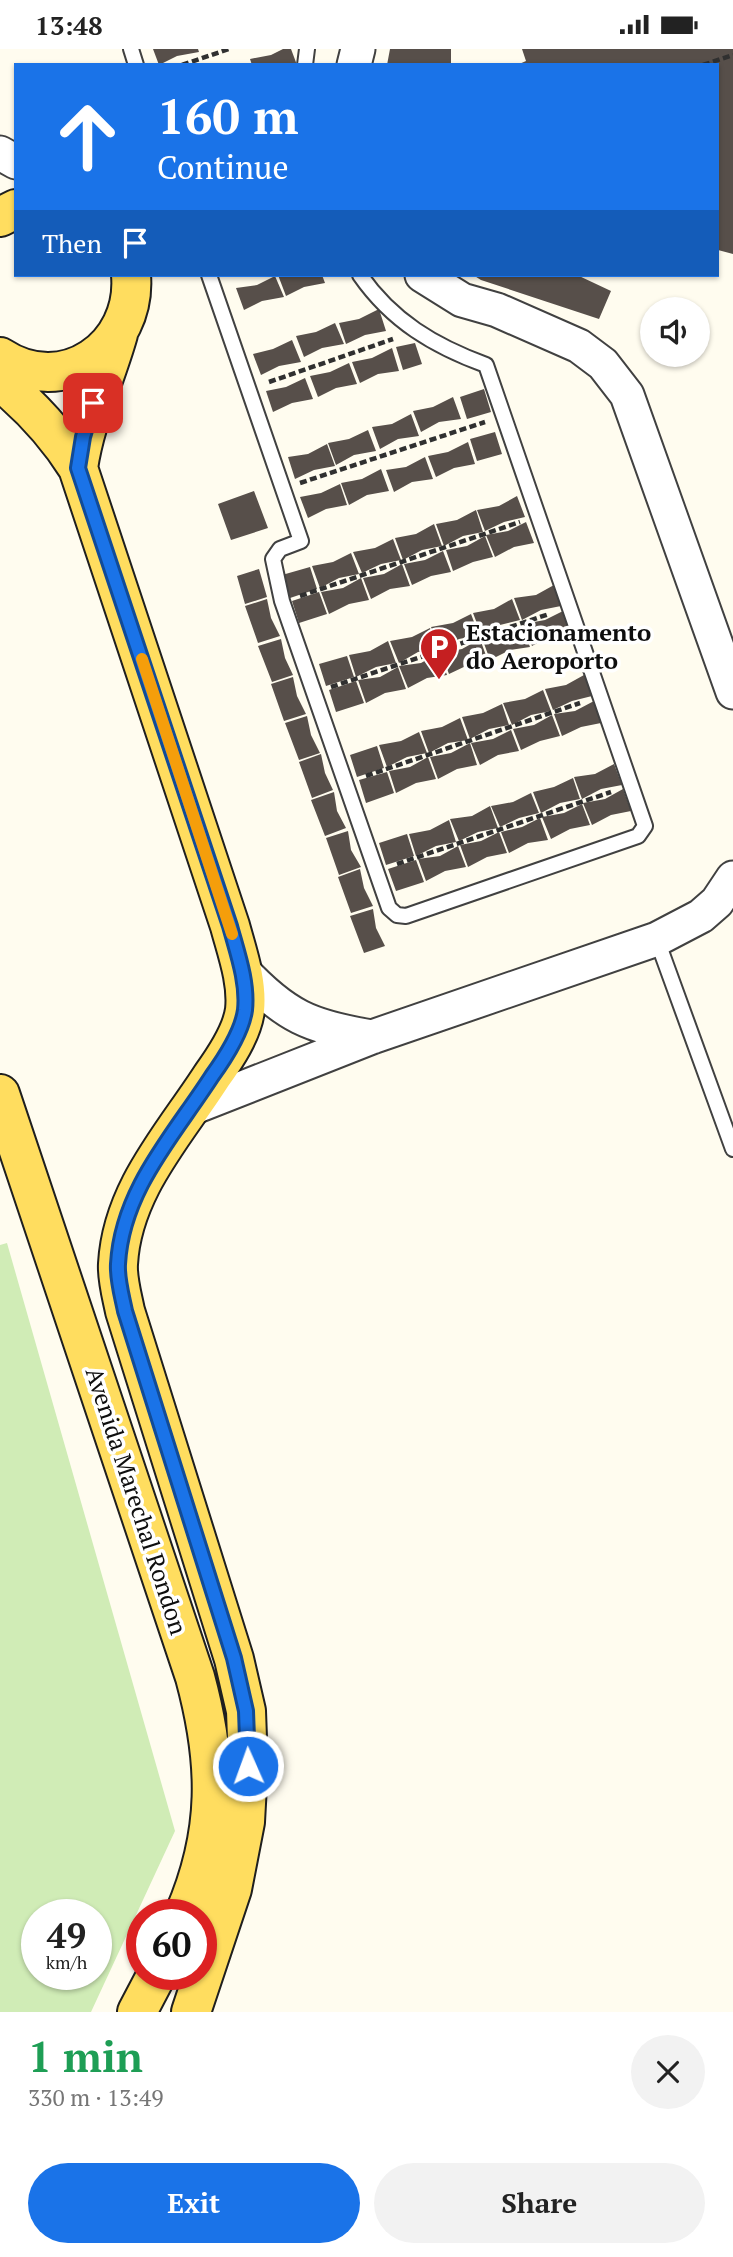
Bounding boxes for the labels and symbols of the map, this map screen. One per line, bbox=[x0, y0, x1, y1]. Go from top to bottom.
pin bbox=[63, 373, 123, 433]
place label: Estacionamento do Aeroporto bbox=[466, 616, 651, 676]
parking icon: Estacionamento do Aeroporto bbox=[418, 626, 460, 681]
street label: Avenida Marechal Rondon bbox=[79, 1363, 195, 1638]
position arrow bbox=[211, 1729, 285, 1803]
speed limit sign: 60 bbox=[126, 1899, 217, 1990]

